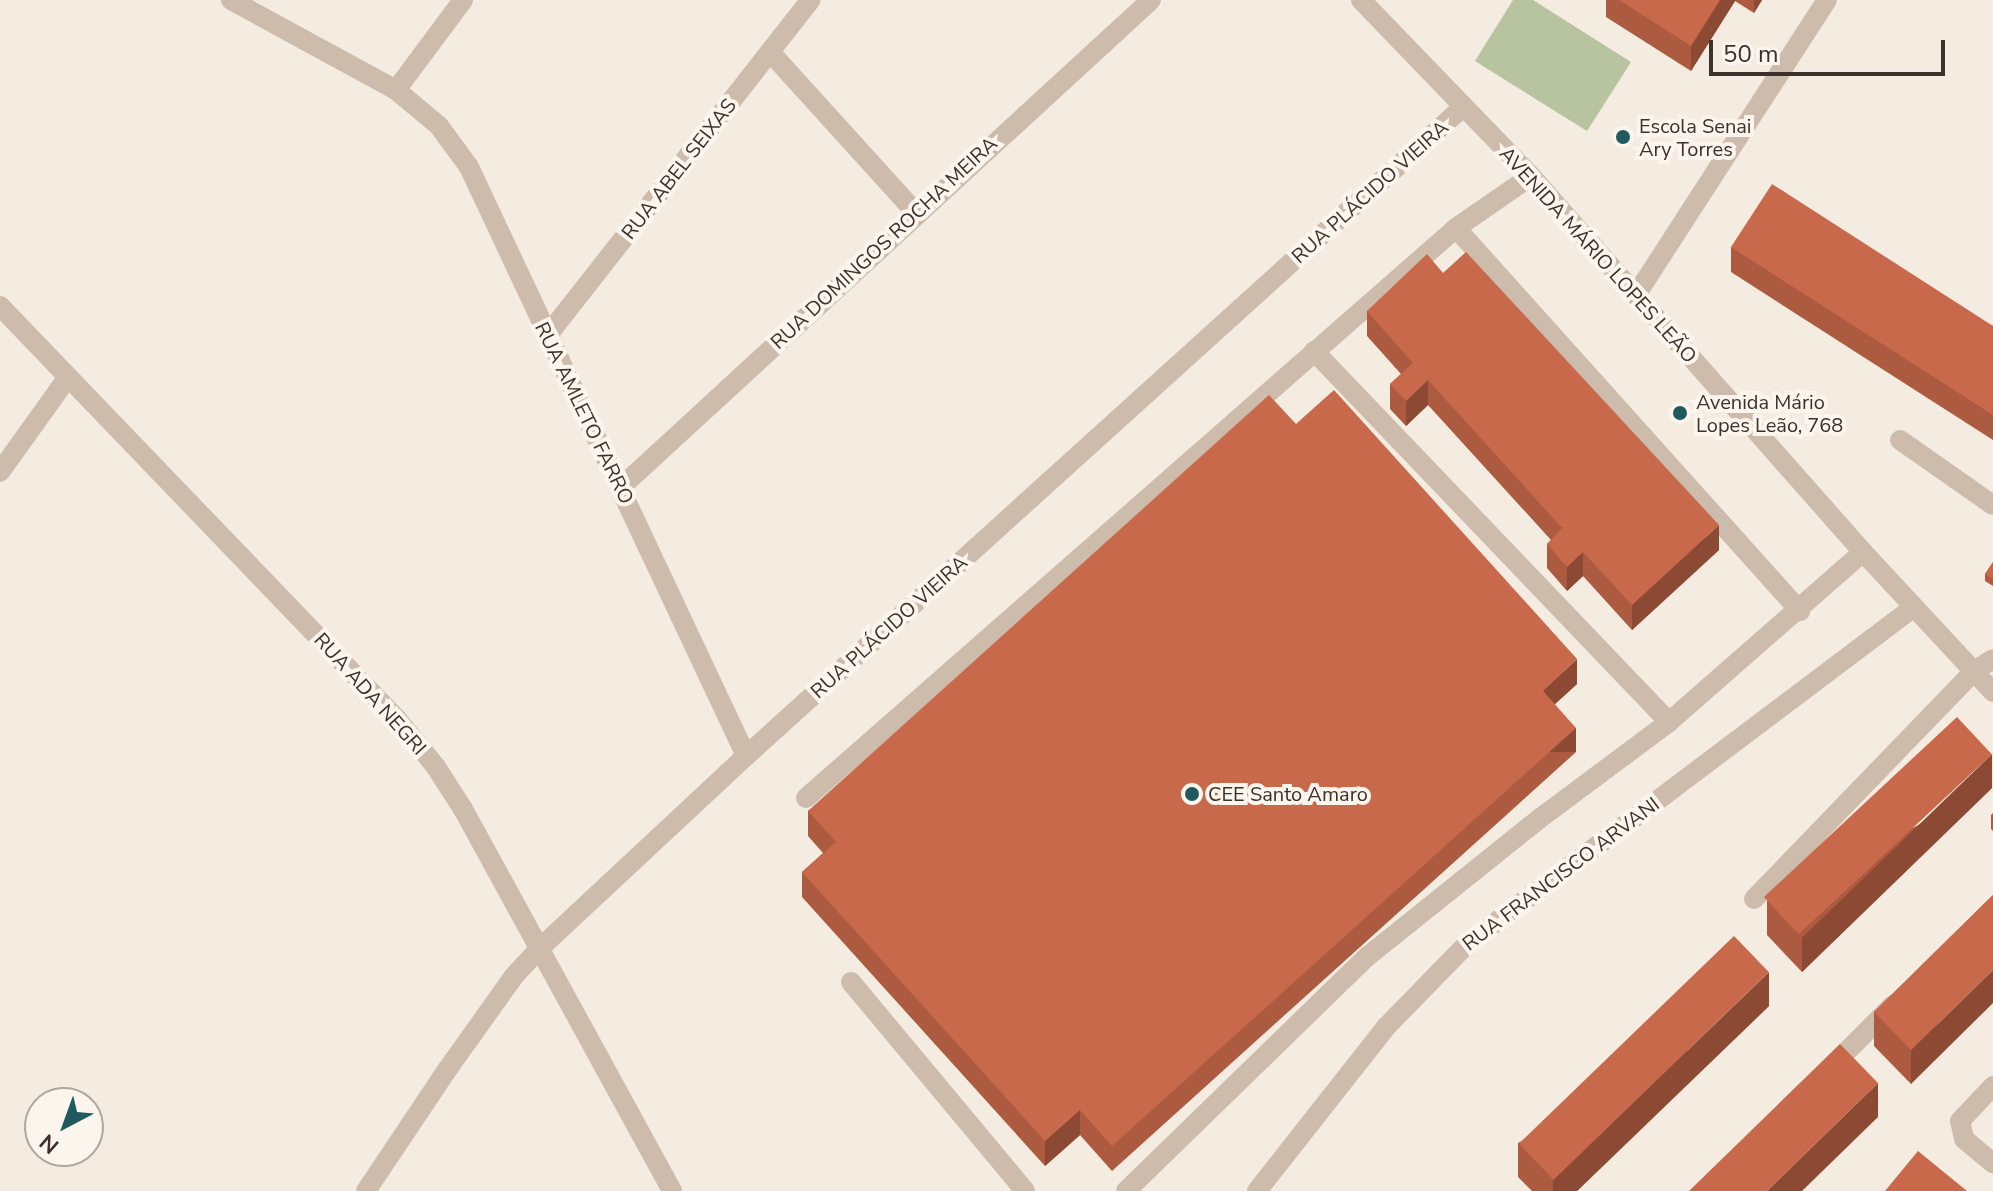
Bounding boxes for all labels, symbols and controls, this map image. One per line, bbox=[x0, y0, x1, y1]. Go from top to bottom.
scale bar bbox=[1713, 24, 1949, 74]
text: 50 m bbox=[1723, 38, 1779, 70]
street label: RUA ABEL SEIXAS bbox=[617, 94, 741, 244]
place label: Escola Senai Ary Torres bbox=[1639, 114, 1752, 161]
street label: RUA PLÁCIDO VIEIRA bbox=[1287, 115, 1453, 269]
marker: Escola Senai Ary Torres bbox=[1614, 128, 1632, 146]
street label: RUA DOMINGOS ROCHA MEIRA bbox=[766, 132, 1002, 354]
street label: AVENIDA MÁRIO LOPES LEÃO bbox=[1494, 142, 1702, 368]
street label: RUA AMLETO FARRO bbox=[529, 318, 639, 508]
place label: Avenida Mário Lopes Leão, 768 bbox=[1696, 390, 1843, 437]
marker: Avenida Mário Lopes Leão, 768 bbox=[1671, 404, 1689, 422]
street label: RUA PLÁCIDO VIEIRA bbox=[806, 550, 972, 704]
street label: RUA ADA NEGRI bbox=[309, 628, 431, 760]
place label: CEE Santo Amaro bbox=[1208, 782, 1368, 806]
marker: CEE Santo Amaro bbox=[1183, 785, 1201, 803]
street label: RUA FRANCISCO ARVANI bbox=[1458, 792, 1664, 956]
north arrow bbox=[24, 1087, 104, 1167]
text: N bbox=[34, 1127, 66, 1160]

